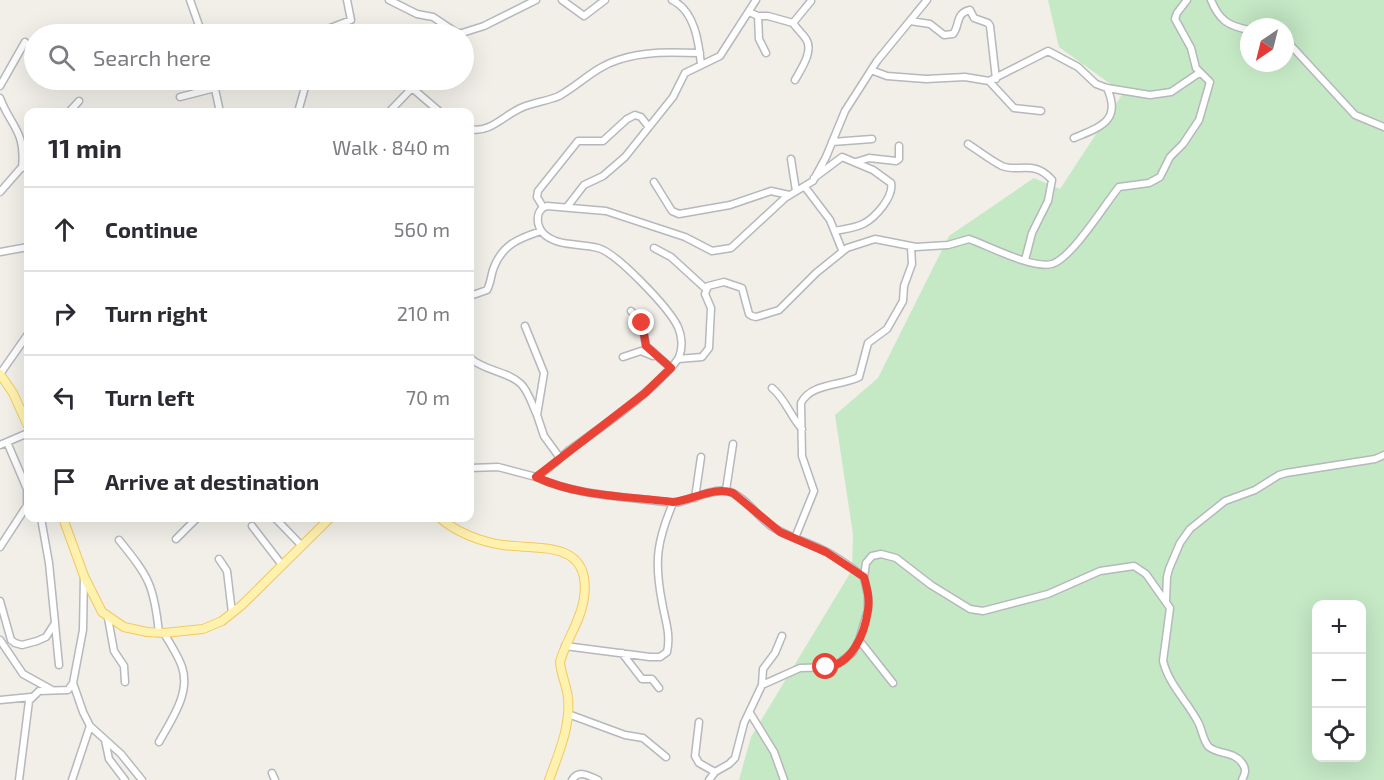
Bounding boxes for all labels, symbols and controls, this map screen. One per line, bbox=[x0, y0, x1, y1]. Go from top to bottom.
north arrow bbox=[1240, 18, 1294, 72]
search box bbox=[24, 24, 474, 90]
icon: search bbox=[45, 41, 78, 74]
text: Search here bbox=[93, 44, 211, 70]
text: 11 min bbox=[48, 132, 122, 163]
text: Walk · 840 m bbox=[332, 135, 450, 159]
icon: ahead bbox=[48, 213, 81, 246]
text: Continue bbox=[105, 216, 198, 242]
text: 560 m bbox=[394, 217, 450, 241]
icon: right bbox=[48, 297, 81, 330]
text: Turn right bbox=[105, 300, 207, 326]
text: 210 m bbox=[397, 301, 450, 325]
route end bbox=[628, 309, 654, 335]
icon: left bbox=[48, 381, 81, 414]
text: Turn left bbox=[105, 384, 194, 410]
text: 70 m bbox=[406, 385, 450, 409]
icon: arrive bbox=[48, 465, 81, 498]
text: Arrive at destination bbox=[105, 468, 319, 494]
map controls bbox=[1312, 600, 1366, 762]
button: + bbox=[1312, 600, 1366, 654]
route start bbox=[812, 653, 838, 679]
button: − bbox=[1312, 654, 1366, 708]
button: locate bbox=[1312, 708, 1366, 762]

